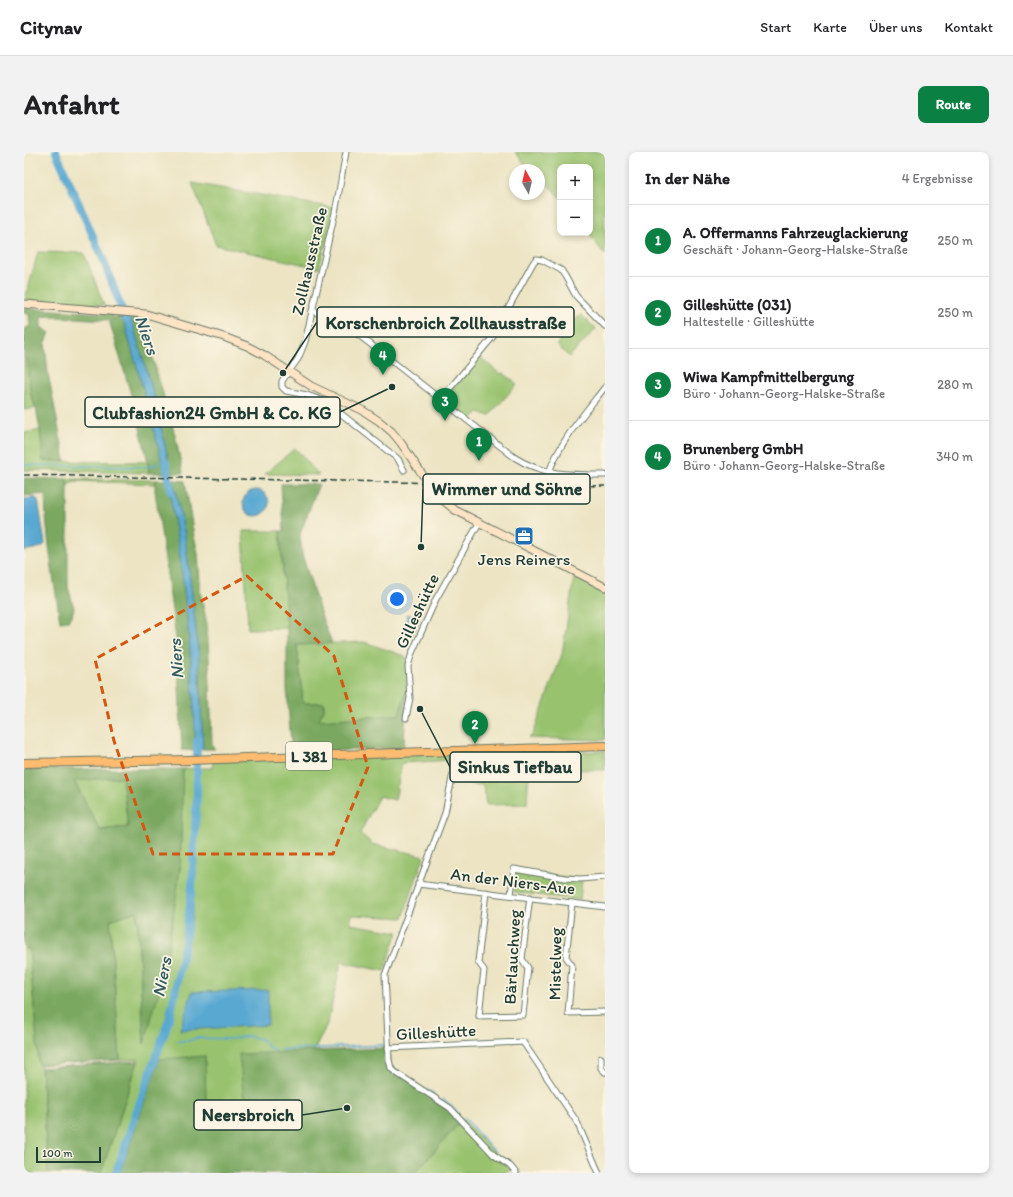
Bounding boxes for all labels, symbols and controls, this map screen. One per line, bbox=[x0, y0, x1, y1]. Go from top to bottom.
text: Citynav bbox=[20, 16, 82, 39]
text: Start bbox=[760, 19, 791, 36]
text: Karte bbox=[813, 19, 847, 36]
text: Über uns bbox=[869, 19, 922, 36]
text: Kontakt bbox=[944, 19, 993, 36]
button: Route bbox=[918, 86, 989, 123]
text: Anfahrt bbox=[24, 87, 119, 121]
north arrow bbox=[509, 164, 545, 200]
map controls bbox=[557, 164, 593, 236]
button: + bbox=[557, 164, 593, 200]
text: In der Nähe bbox=[645, 168, 730, 188]
text: 4 Ergebnisse bbox=[902, 171, 973, 186]
button: − bbox=[557, 200, 593, 236]
street label: Zollhausstraße bbox=[287, 205, 331, 317]
text: A. Offermanns Fahrzeuglackierung bbox=[683, 224, 908, 242]
text: 1 bbox=[655, 233, 661, 248]
text: 250 m bbox=[937, 233, 973, 248]
text: Geschäft · Johann-Georg-Halske-Straße bbox=[683, 242, 908, 257]
text: Gilleshütte (031) bbox=[683, 296, 791, 314]
text: 2 bbox=[655, 305, 661, 320]
text: 250 m bbox=[937, 305, 973, 320]
callout: Korschenbroich Zollhausstraße bbox=[317, 307, 574, 337]
water label: Niers bbox=[130, 312, 164, 359]
text: Korschenbroich Zollhausstraße bbox=[325, 312, 567, 334]
text: Haltestelle · Gilleshütte bbox=[683, 314, 814, 329]
pin: 4 bbox=[370, 342, 396, 375]
text: Wiwa Kampfmittelbergung bbox=[683, 368, 854, 386]
text: 3 bbox=[654, 377, 662, 392]
text: 280 m bbox=[937, 377, 973, 392]
text: Büro · Johann-Georg-Halske-Straße bbox=[683, 386, 885, 401]
pin: 3 bbox=[432, 388, 458, 421]
callout: Clubfashion24 GmbH & Co. KG bbox=[85, 397, 340, 427]
text: Clubfashion24 GmbH & Co. KG bbox=[92, 402, 332, 424]
pin: 1 bbox=[466, 428, 492, 461]
text: Brunenberg GmbH bbox=[683, 440, 803, 458]
text: 4 bbox=[654, 449, 662, 464]
text: 340 m bbox=[936, 449, 973, 464]
text: Büro · Johann-Georg-Halske-Straße bbox=[683, 458, 885, 473]
callout: Wimmer und Söhne bbox=[423, 474, 590, 504]
text: Wimmer und Söhne bbox=[432, 478, 583, 500]
office icon: Jens Reiners bbox=[513, 525, 535, 547]
place label: Jens Reiners bbox=[478, 549, 570, 569]
street label: Gilleshütte bbox=[391, 570, 443, 652]
your location bbox=[387, 589, 407, 609]
water label: Niers bbox=[164, 637, 188, 680]
pin: 2 bbox=[462, 711, 488, 744]
road number: L 381 bbox=[286, 742, 332, 770]
callout: Sinkus Tiefbau bbox=[450, 752, 581, 782]
text: Sinkus Tiefbau bbox=[458, 756, 573, 778]
street label: An der Niers-Aue bbox=[450, 863, 576, 899]
street label: Bärlauchweg bbox=[500, 909, 524, 1005]
street label: Mistelweg bbox=[544, 927, 566, 1001]
water label: Niers bbox=[147, 954, 177, 999]
street label: Gilleshütte bbox=[395, 1020, 477, 1044]
callout: Neersbroich bbox=[194, 1100, 302, 1130]
text: Neersbroich bbox=[202, 1104, 295, 1126]
scale bar bbox=[36, 1145, 101, 1164]
text: 100 m bbox=[42, 1147, 72, 1160]

